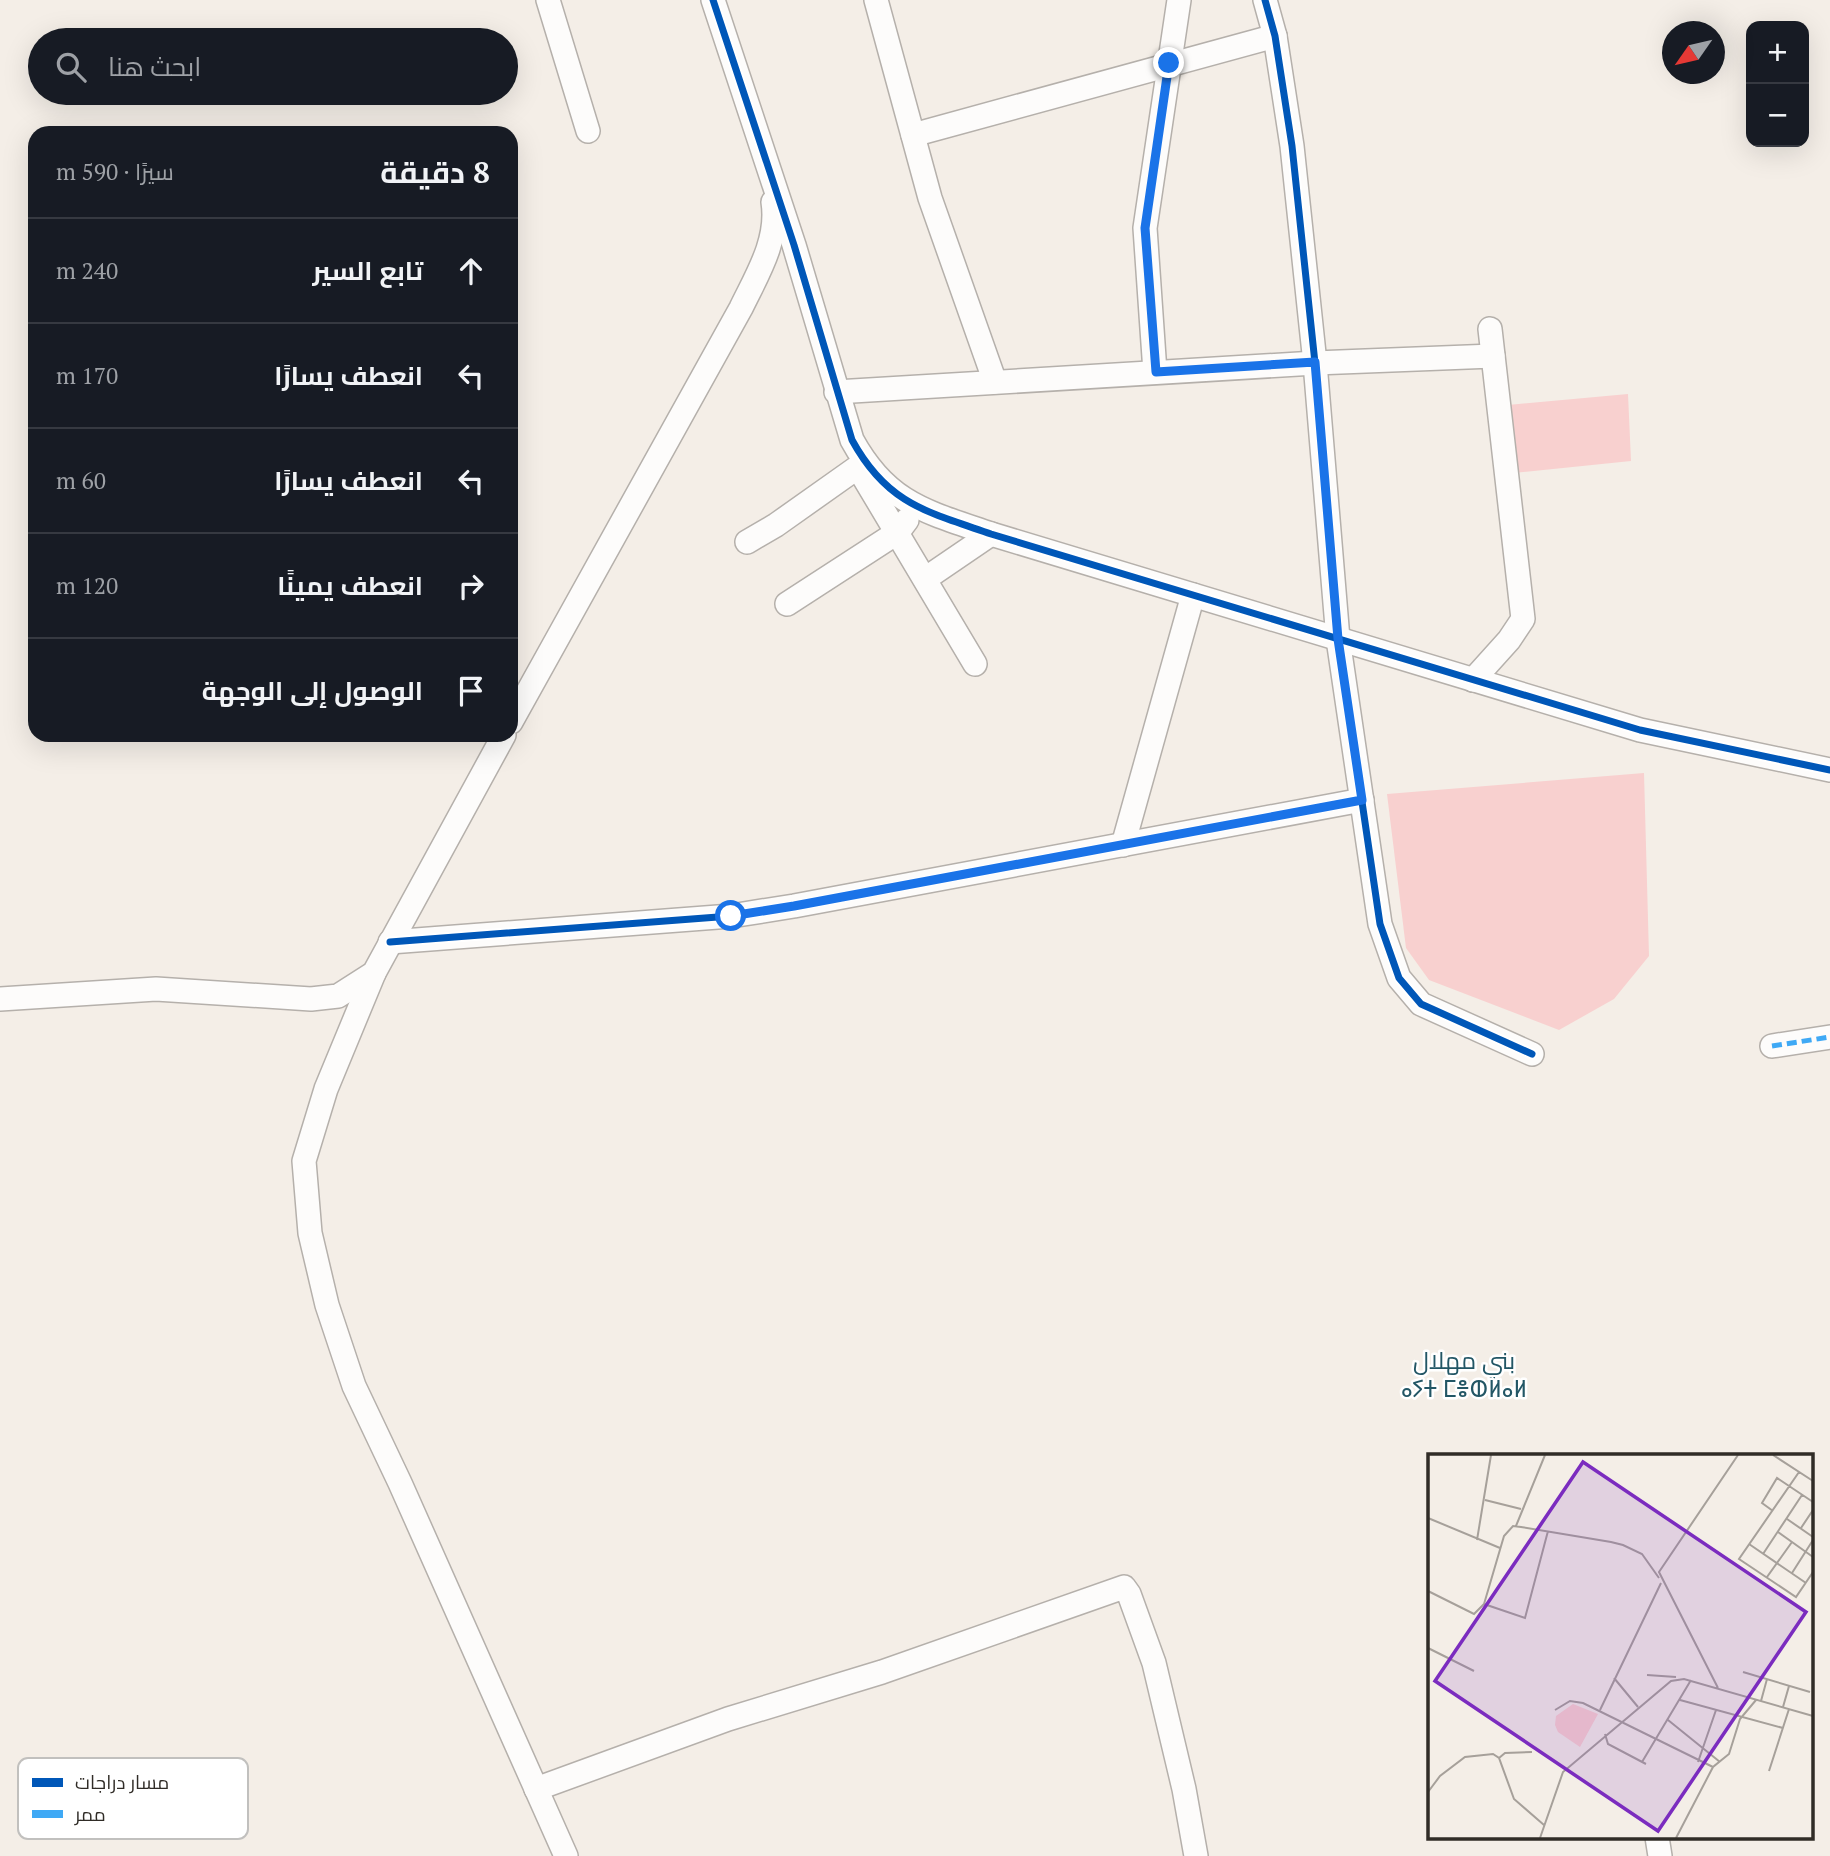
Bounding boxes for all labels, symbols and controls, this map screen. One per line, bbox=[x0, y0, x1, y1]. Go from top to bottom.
north arrow bbox=[1662, 21, 1725, 84]
map controls bbox=[1746, 21, 1809, 147]
button: + bbox=[1746, 21, 1809, 84]
search box bbox=[28, 28, 518, 105]
route end bbox=[1153, 47, 1184, 78]
icon: search bbox=[52, 48, 90, 86]
text: ابحث هنا bbox=[108, 49, 201, 83]
button: − bbox=[1746, 84, 1809, 147]
text: 8 دقيقة bbox=[380, 152, 490, 192]
text: سيرًا · 590 m bbox=[56, 156, 174, 187]
icon: ahead bbox=[452, 252, 490, 290]
text: تابع السير bbox=[313, 253, 423, 287]
text: 240 m bbox=[56, 255, 118, 286]
icon: left bbox=[452, 357, 490, 395]
text: انعطف يسارًا bbox=[274, 358, 423, 392]
text: 170 m bbox=[56, 360, 118, 391]
icon: left bbox=[452, 462, 490, 500]
text: انعطف يسارًا bbox=[274, 463, 423, 497]
text: 60 m bbox=[56, 465, 106, 496]
icon: right bbox=[452, 567, 490, 605]
text: انعطف يمينًا bbox=[277, 568, 423, 602]
text: 120 m bbox=[56, 570, 118, 601]
icon: arrive bbox=[452, 672, 490, 710]
text: الوصول إلى الوجهة bbox=[202, 673, 423, 707]
route start bbox=[715, 900, 746, 931]
district label: بني مهلال ⴰⵢⵜ ⵎⴻⵀⵍⴰⵍ bbox=[1401, 1344, 1527, 1404]
inset map bbox=[1428, 1454, 1812, 1839]
legend bbox=[18, 1758, 248, 1839]
text: مسار دراجات bbox=[75, 1769, 169, 1794]
text: ممر bbox=[74, 1801, 106, 1826]

